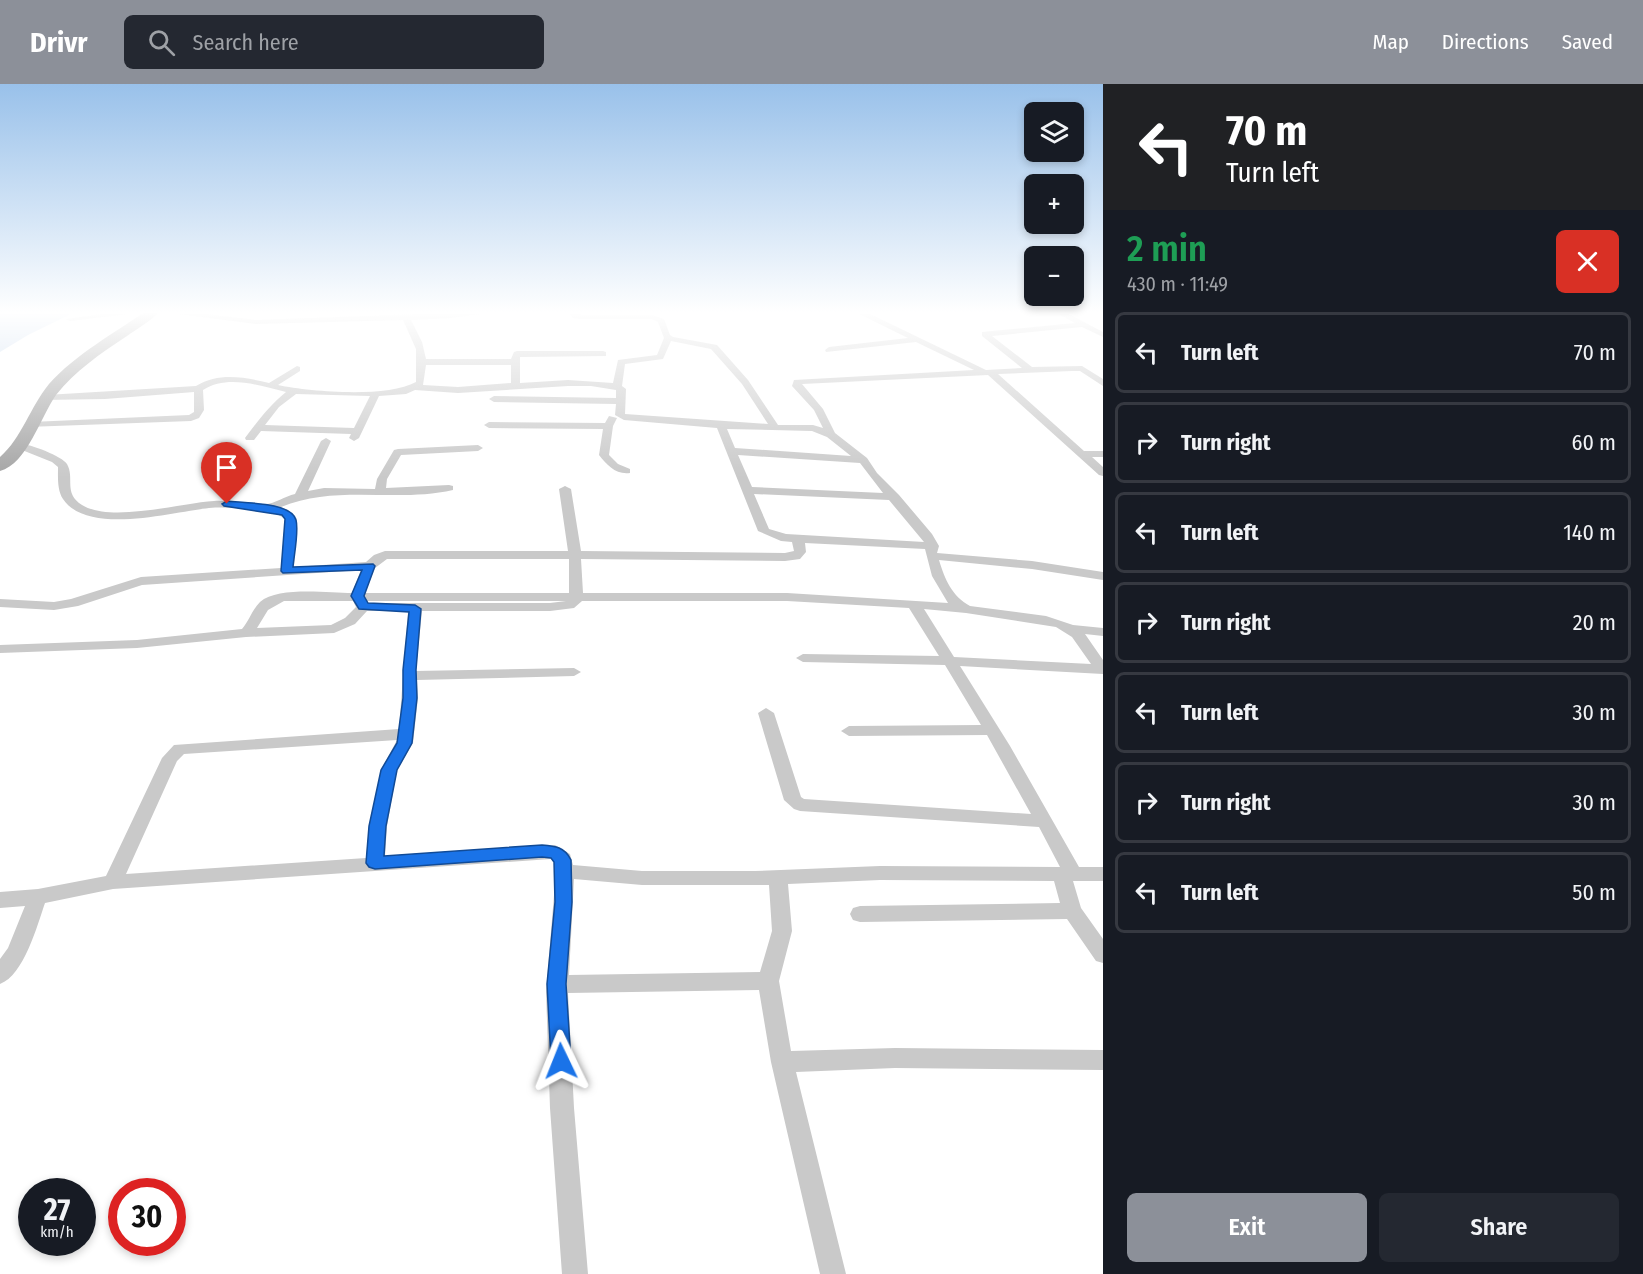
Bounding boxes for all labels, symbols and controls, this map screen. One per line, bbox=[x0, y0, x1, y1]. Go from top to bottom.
search box bbox=[124, 15, 544, 69]
text: Drivr bbox=[30, 26, 88, 59]
icon: search bbox=[145, 26, 178, 59]
text: Search here bbox=[193, 29, 299, 56]
text: Map bbox=[1372, 29, 1409, 55]
text: Directions bbox=[1442, 29, 1529, 55]
text: Saved bbox=[1562, 29, 1613, 55]
map controls bbox=[1024, 102, 1084, 306]
button: layers bbox=[1024, 102, 1084, 162]
text: 70 m bbox=[1226, 106, 1307, 156]
icon: left bbox=[1127, 108, 1205, 186]
text: Turn left bbox=[1226, 157, 1319, 189]
button: + bbox=[1024, 174, 1084, 234]
text: 2 min bbox=[1127, 227, 1207, 271]
button: close bbox=[1556, 230, 1619, 293]
button: − bbox=[1024, 246, 1084, 306]
text: 430 m · 11:49 bbox=[1127, 272, 1228, 296]
icon: left bbox=[1130, 336, 1163, 369]
text: Turn left bbox=[1181, 339, 1259, 366]
text: 70 m bbox=[1574, 339, 1616, 366]
icon: right bbox=[1130, 426, 1163, 459]
text: Turn right bbox=[1181, 429, 1270, 456]
text: 60 m bbox=[1572, 429, 1616, 456]
pin bbox=[201, 442, 252, 504]
icon: arrive bbox=[210, 451, 243, 484]
icon: left bbox=[1130, 516, 1163, 549]
text: Turn left bbox=[1181, 519, 1259, 546]
text: 140 m bbox=[1563, 519, 1616, 546]
icon: right bbox=[1130, 606, 1163, 639]
text: Turn right bbox=[1181, 609, 1270, 636]
text: 20 m bbox=[1573, 609, 1616, 636]
icon: left bbox=[1130, 696, 1163, 729]
text: Turn left bbox=[1181, 699, 1259, 726]
text: 30 m bbox=[1573, 699, 1616, 726]
icon: right bbox=[1130, 786, 1163, 819]
text: Turn right bbox=[1181, 789, 1270, 816]
text: 30 m bbox=[1573, 789, 1616, 816]
icon: left bbox=[1130, 876, 1163, 909]
text: Turn left bbox=[1181, 879, 1259, 906]
text: 50 m bbox=[1572, 879, 1616, 906]
position arrow bbox=[529, 1029, 593, 1093]
speed limit sign: 30 bbox=[108, 1178, 186, 1256]
text: 27 bbox=[44, 1192, 70, 1228]
button: Exit bbox=[1127, 1193, 1367, 1262]
button: Share bbox=[1379, 1193, 1619, 1262]
text: km/h bbox=[40, 1223, 74, 1241]

